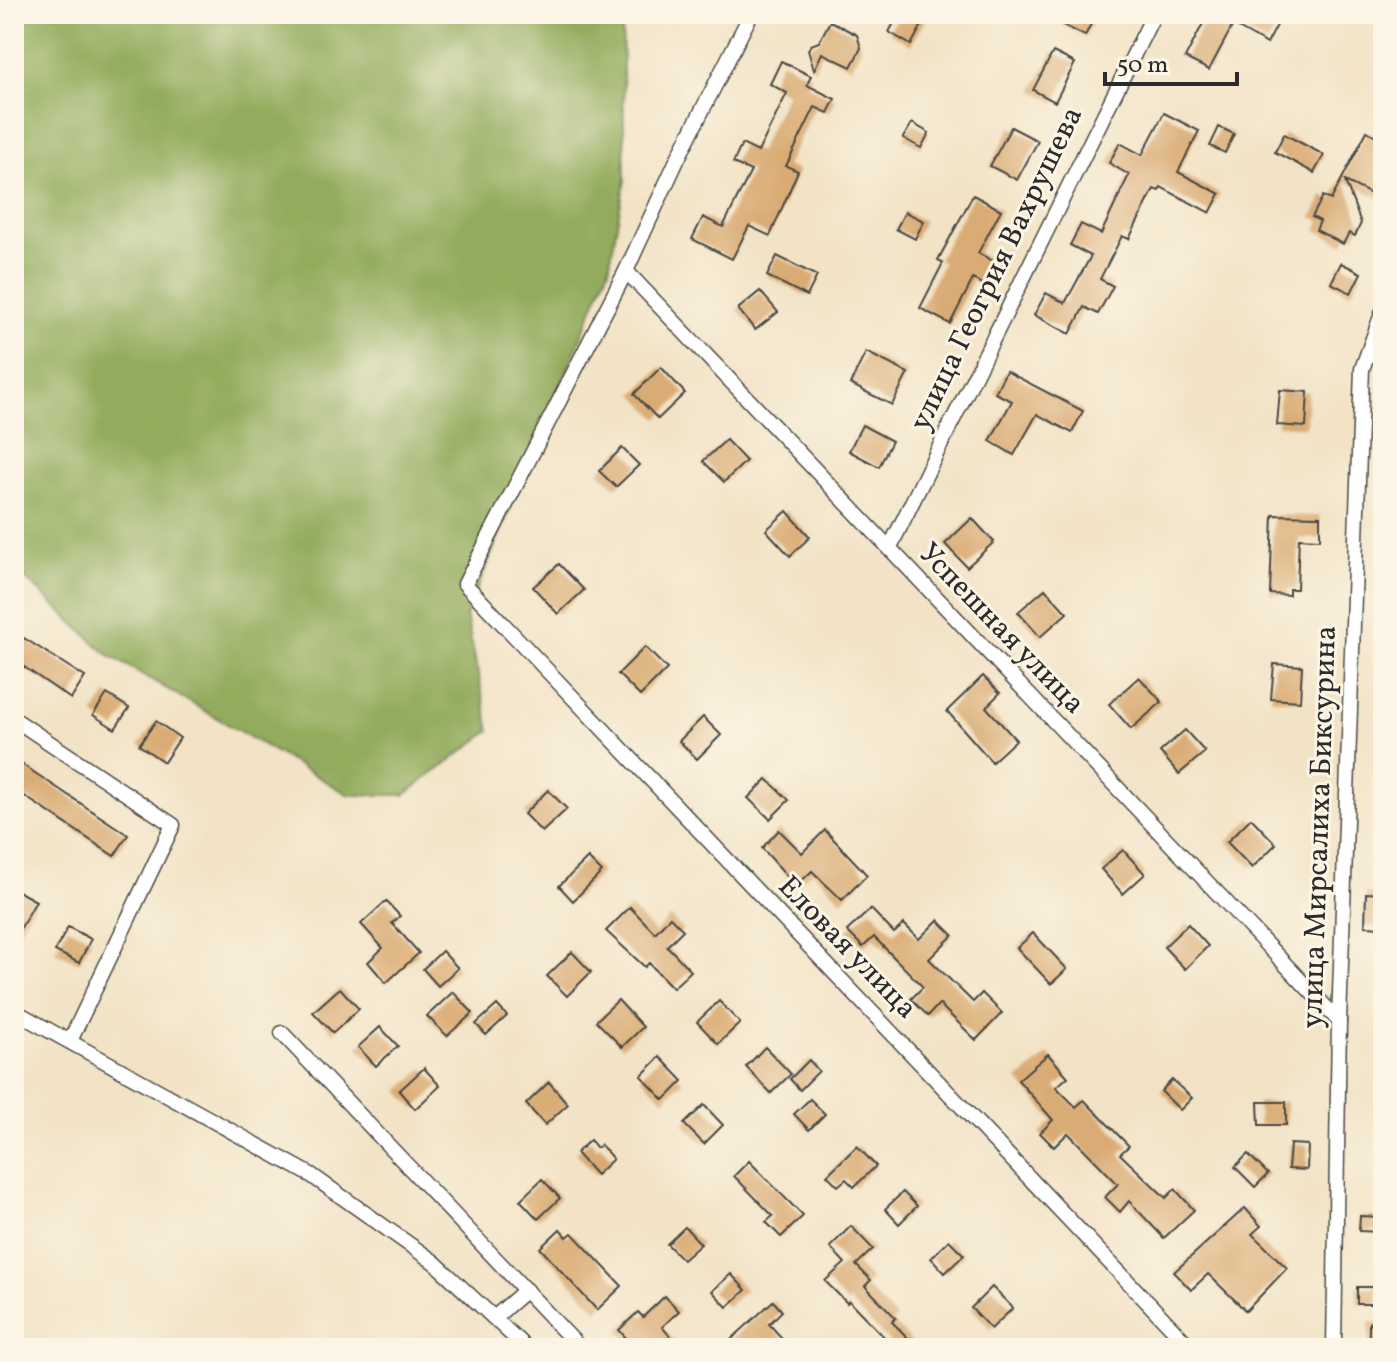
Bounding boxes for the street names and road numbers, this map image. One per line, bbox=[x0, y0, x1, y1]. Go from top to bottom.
street label: улица Геогрия Вахрушева bbox=[900, 100, 1094, 438]
street label: Успешная улица bbox=[908, 534, 1094, 724]
street label: улица Мирсалиха Биксурина bbox=[1292, 625, 1348, 1029]
street label: Еловая улица bbox=[768, 867, 926, 1029]

